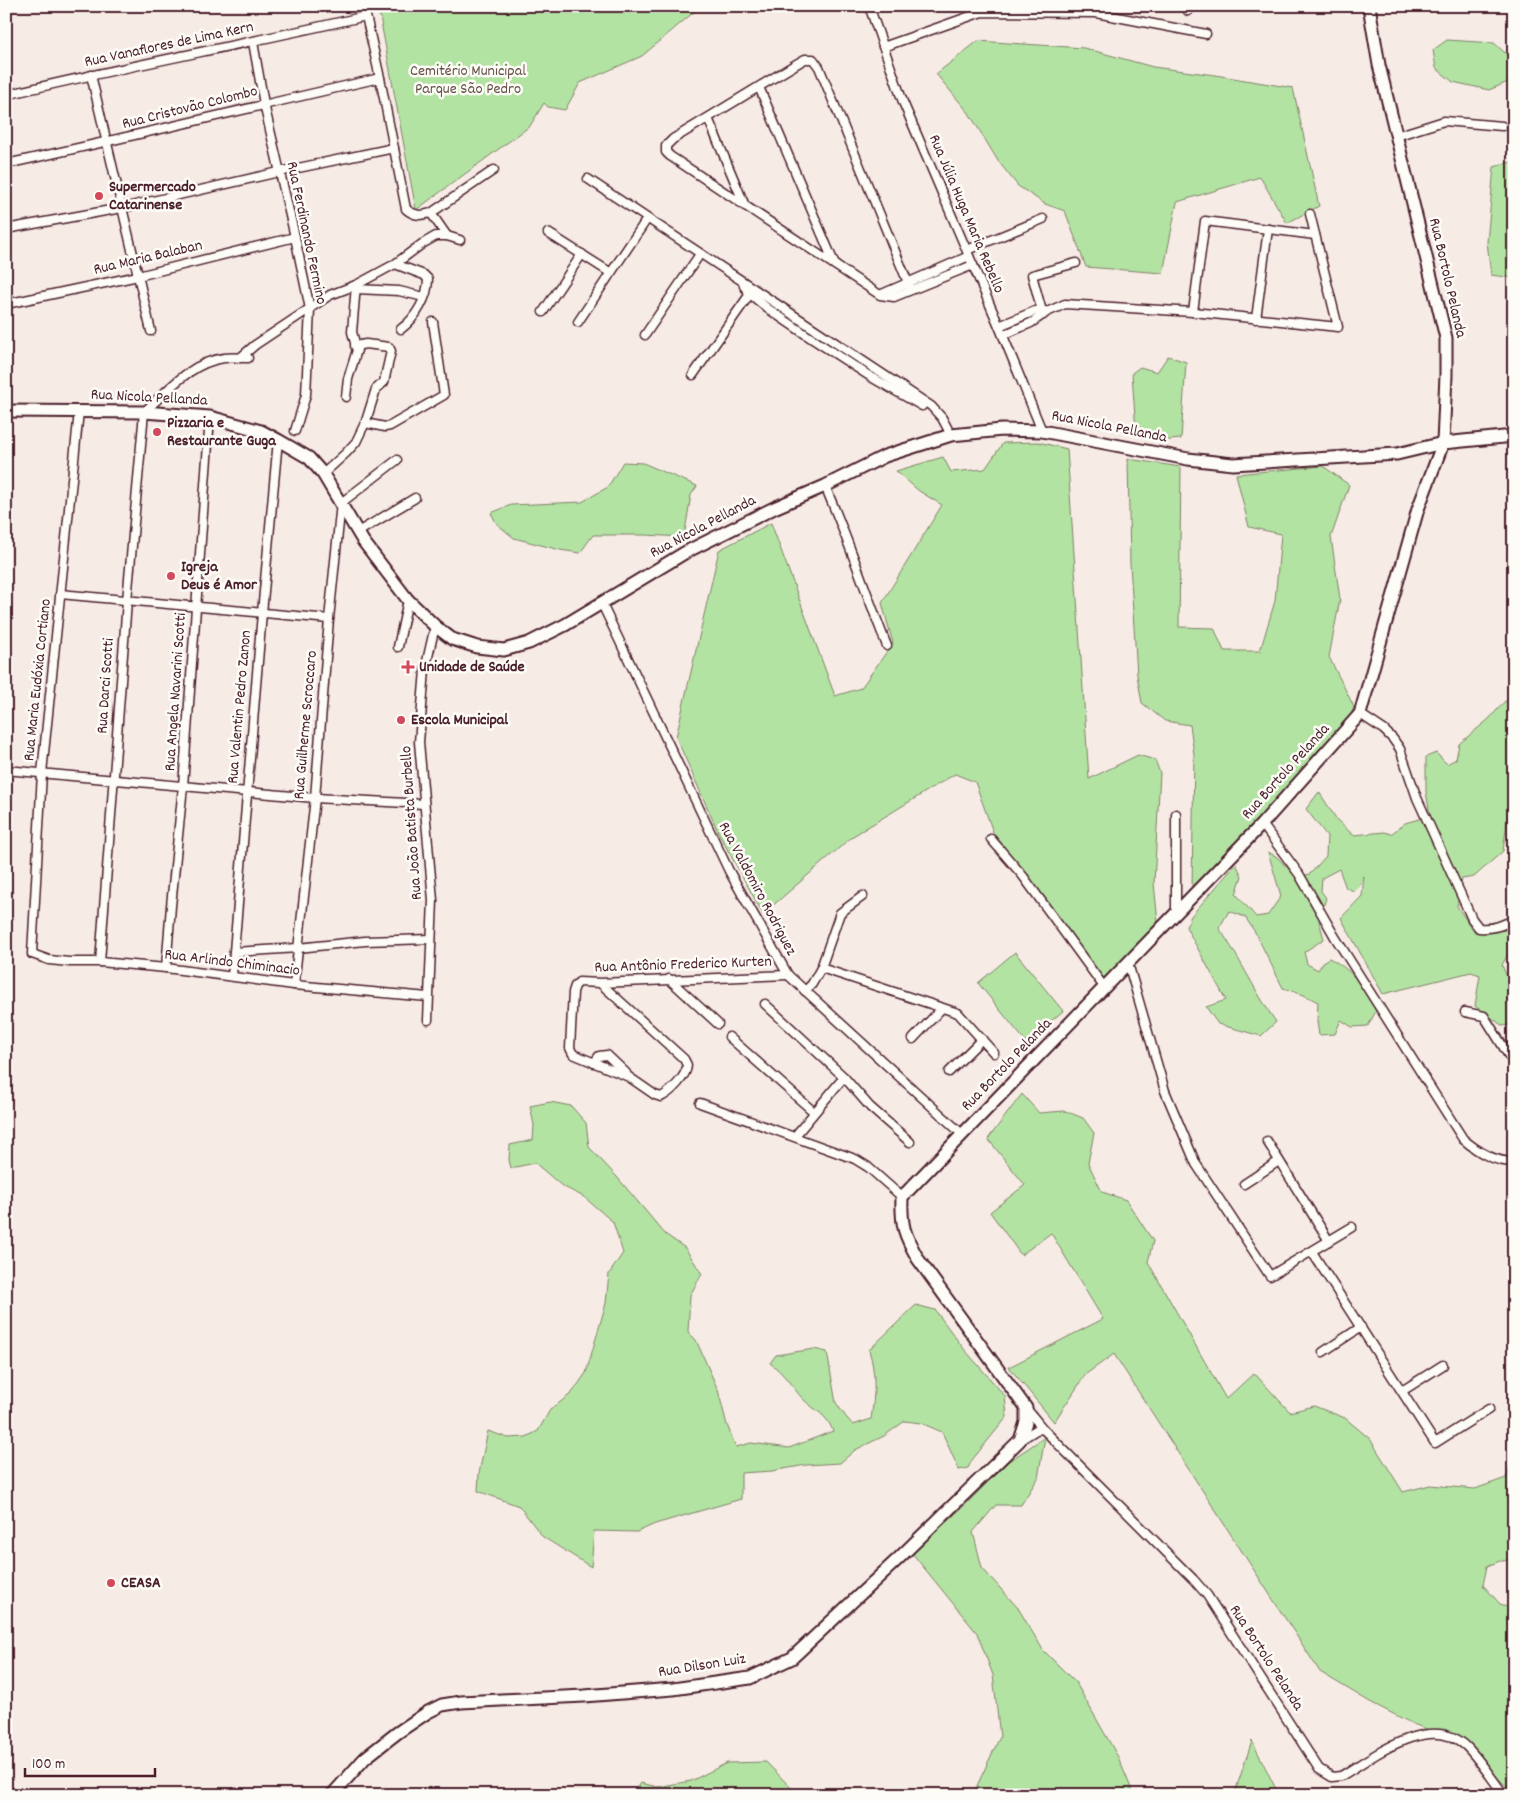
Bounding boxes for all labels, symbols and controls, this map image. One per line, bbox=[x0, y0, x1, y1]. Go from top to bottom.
street label: Rua Vanaflores de Lima Kern bbox=[82, 16, 256, 74]
park label: Cemitério Municipal Parque São Pedro bbox=[410, 60, 526, 101]
street label: Rua Cristovão Colombo bbox=[120, 80, 260, 136]
street label: Rua Júlia Huga Maria Rebello bbox=[922, 131, 1010, 297]
street label: Rua Ferdinando Fermino bbox=[280, 159, 332, 307]
place label: Supermercado Catarinense bbox=[109, 176, 196, 217]
marker: Supermercado Catarinense bbox=[93, 190, 105, 202]
street label: Rua Bortolo Pelanda bbox=[1422, 216, 1472, 341]
street label: Rua Maria Balaban bbox=[91, 234, 205, 282]
street label: Rua Nicola Pellanda bbox=[90, 383, 209, 413]
street label: Rua Nicola Pellanda bbox=[1049, 405, 1169, 450]
place label: Pizzaria e Restaurante Guga bbox=[167, 412, 277, 453]
marker: Pizzaria e Restaurante Guga bbox=[151, 426, 163, 438]
street label: Rua Nicola Pellanda bbox=[646, 489, 761, 565]
place label: Igreja Deus é Amor bbox=[181, 556, 258, 597]
marker: Igreja Deus é Amor bbox=[165, 570, 177, 582]
street label: Rua Maria Eudóxia Cortiano bbox=[18, 598, 58, 762]
street label: Rua Angela Navarini Scotti bbox=[159, 612, 193, 772]
street label: Rua Valentin Pedro Zanon bbox=[222, 629, 258, 785]
street label: Rua Darci Scotti bbox=[91, 637, 121, 735]
street label: Rua Guilherme Scroccaro bbox=[288, 650, 324, 800]
place label: Unidade de Saúde bbox=[419, 656, 524, 679]
marker: Unidade de Saúde bbox=[401, 660, 415, 674]
place label: Escola Municipal bbox=[411, 709, 508, 732]
marker: Escola Municipal bbox=[395, 714, 407, 726]
street label: Rua Bortolo Pelanda bbox=[1237, 719, 1336, 825]
street label: Rua João Batista Burbello bbox=[395, 745, 429, 901]
street label: Rua Valdomiro Rodriguez bbox=[712, 818, 802, 960]
street label: Rua Arlindo Chiminacio bbox=[163, 943, 301, 983]
street label: Rua Antônio Frederico Kurten bbox=[594, 950, 772, 980]
street label: Rua Bortolo Pelanda bbox=[956, 1013, 1058, 1117]
place label: CEASA bbox=[121, 1572, 161, 1595]
marker: CEASA bbox=[105, 1577, 117, 1589]
street label: Rua Bortolo Pelanda bbox=[1223, 1601, 1309, 1716]
street label: Rua Dilson Luiz bbox=[657, 1648, 747, 1684]
scale bar bbox=[25, 1746, 155, 1778]
text: 100 m bbox=[32, 1754, 65, 1776]

